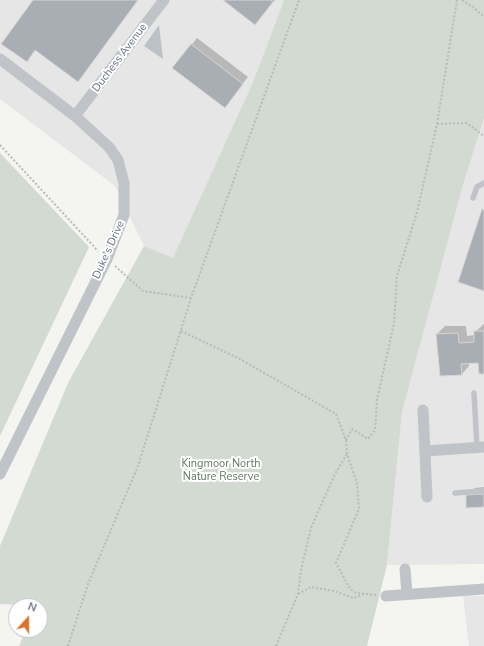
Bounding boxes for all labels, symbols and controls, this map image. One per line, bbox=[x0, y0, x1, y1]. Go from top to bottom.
street label: Duchess Avenue bbox=[90, 21, 150, 95]
street label: Duke's Drive bbox=[90, 219, 128, 281]
park label: Kingmoor North Nature Reserve bbox=[181, 457, 261, 483]
north arrow bbox=[8, 598, 48, 638]
text: N bbox=[26, 599, 39, 616]

